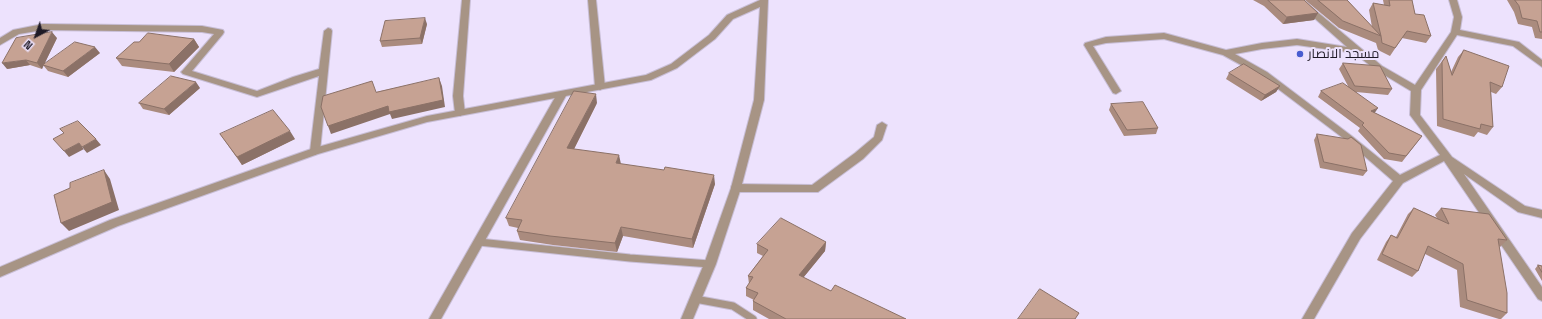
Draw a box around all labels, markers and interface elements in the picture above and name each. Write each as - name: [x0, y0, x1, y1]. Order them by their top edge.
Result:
- north arrow: [16, 16, 56, 56]
- text: N: [21, 37, 36, 53]
- place label: مسجد الانصار: [1308, 46, 1379, 62]
- marker: مسجد الانصار: [1295, 49, 1305, 59]

